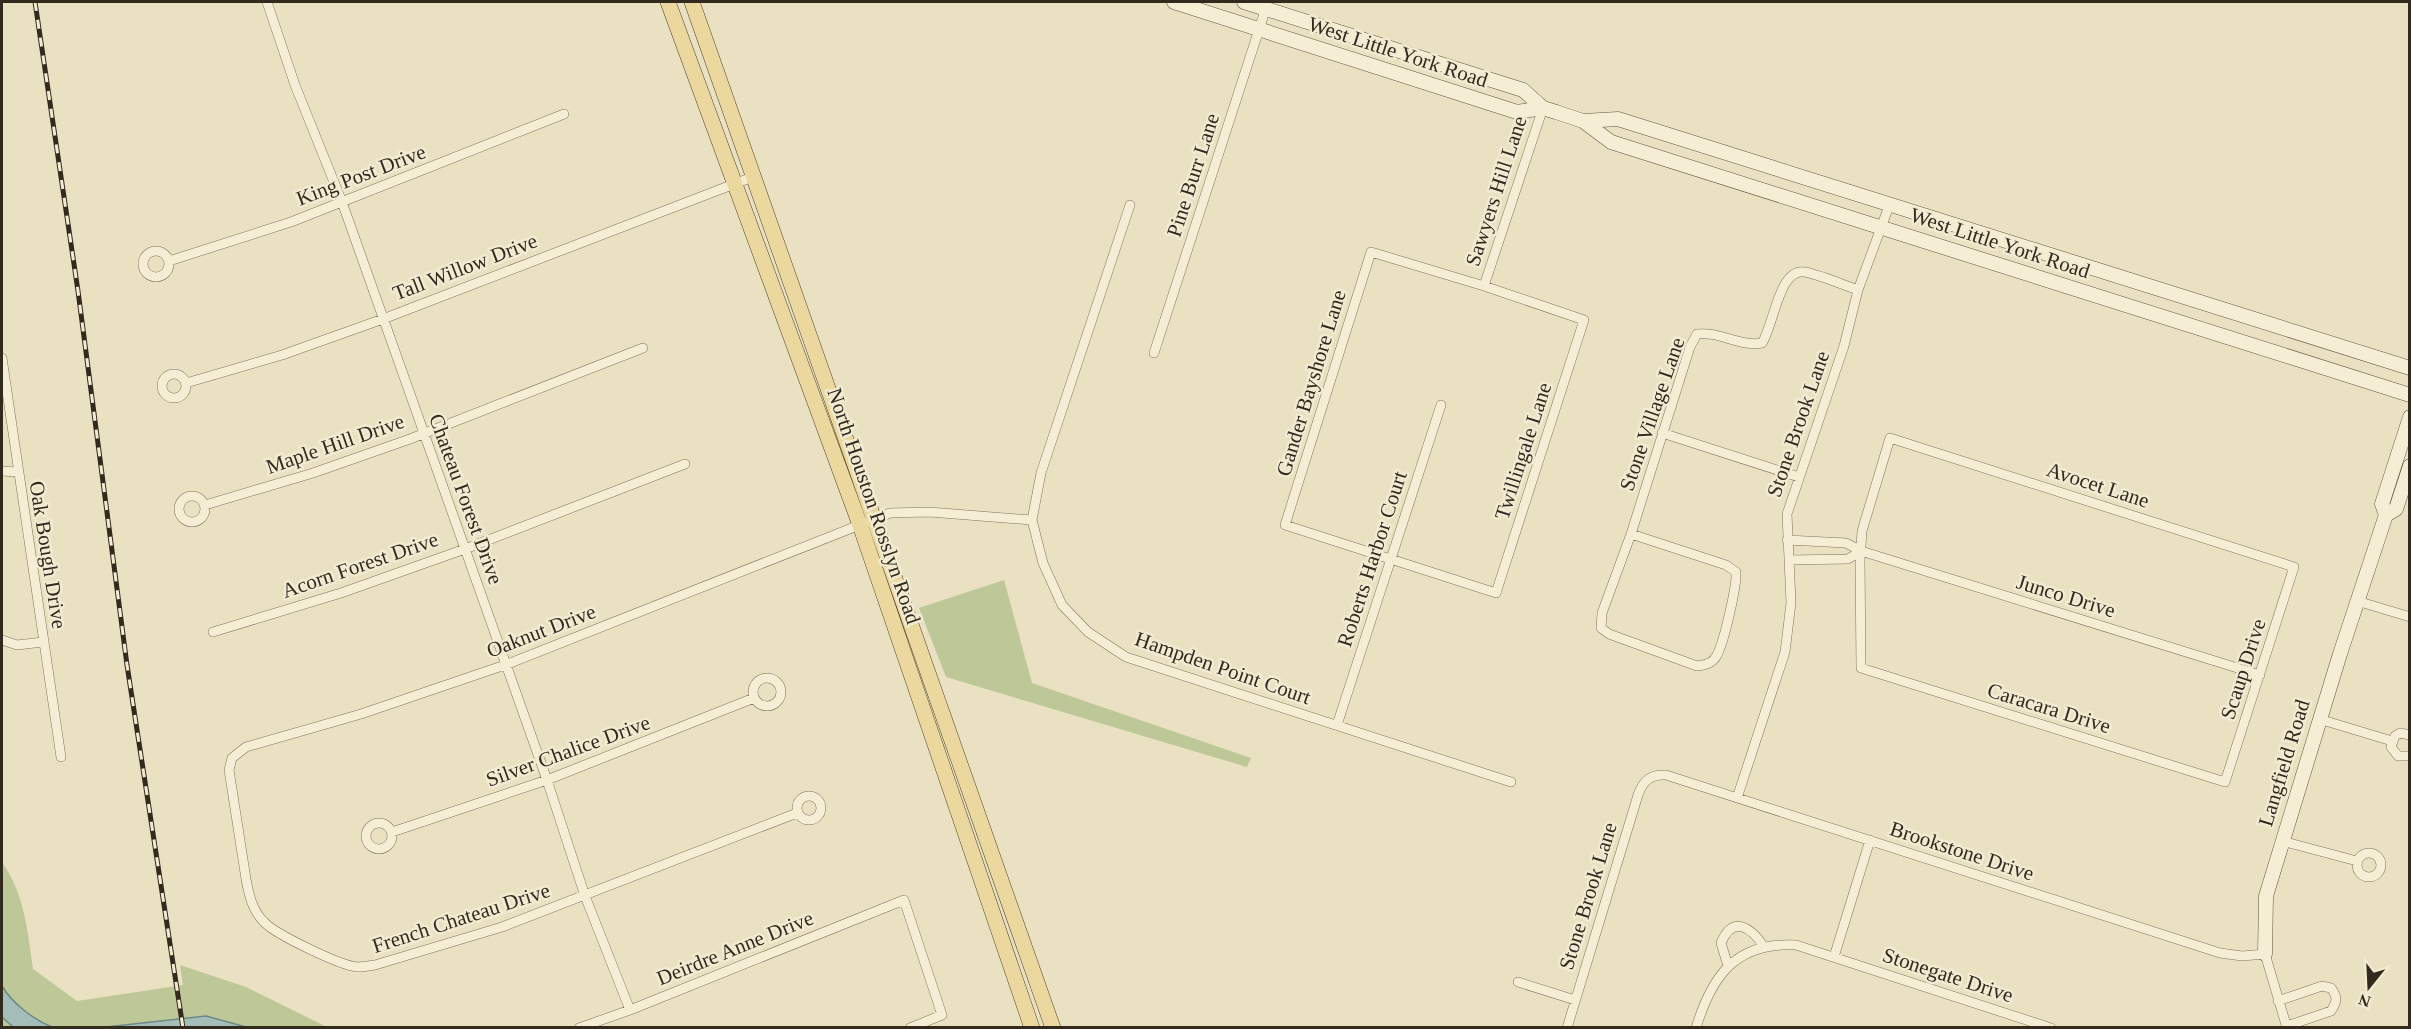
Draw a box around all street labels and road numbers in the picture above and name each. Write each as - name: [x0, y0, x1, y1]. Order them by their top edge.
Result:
- street label: West Little York Road: [1305, 12, 1491, 93]
- street label: Pine Burr Lane: [1162, 110, 1224, 240]
- street label: Sawyers Hill Lane: [1460, 113, 1532, 269]
- street label: King Post Drive: [293, 139, 429, 211]
- street label: West Little York Road: [1907, 203, 2093, 284]
- street label: Tall Willow Drive: [390, 228, 540, 306]
- street label: Gander Bayshore Lane: [1271, 287, 1351, 479]
- street label: Stone Village Lane: [1615, 334, 1689, 494]
- street label: Stone Brook Lane: [1762, 348, 1834, 500]
- street label: Twillingale Lane: [1490, 379, 1556, 523]
- street label: North Houston Rosslyn Road: [822, 385, 926, 628]
- street label: Maple Hill Drive: [263, 409, 407, 479]
- street label: Chateau Forest Drive: [424, 410, 508, 588]
- street label: Avocet Lane: [2044, 457, 2152, 513]
- street label: Roberts Harbor Court: [1332, 468, 1412, 650]
- street label: Oak Bough Drive: [24, 479, 72, 631]
- street label: Acorn Forest Drive: [279, 527, 441, 603]
- street label: Junco Drive: [2014, 570, 2118, 622]
- street label: Oaknut Drive: [483, 599, 599, 663]
- street label: Scaup Drive: [2215, 616, 2271, 722]
- street label: Hampden Point Court: [1132, 627, 1314, 709]
- street label: Caracara Drive: [1984, 678, 2114, 738]
- street label: Langfield Road: [2253, 696, 2315, 829]
- street label: Silver Chalice Drive: [483, 710, 653, 792]
- street label: Brookstone Drive: [1887, 816, 2037, 886]
- street label: Stone Brook Lane: [1554, 819, 1622, 973]
- street label: French Chateau Drive: [369, 878, 553, 958]
- street label: Deirdre Anne Drive: [653, 906, 817, 990]
- street label: Stonegate Drive: [1880, 943, 2016, 1007]

